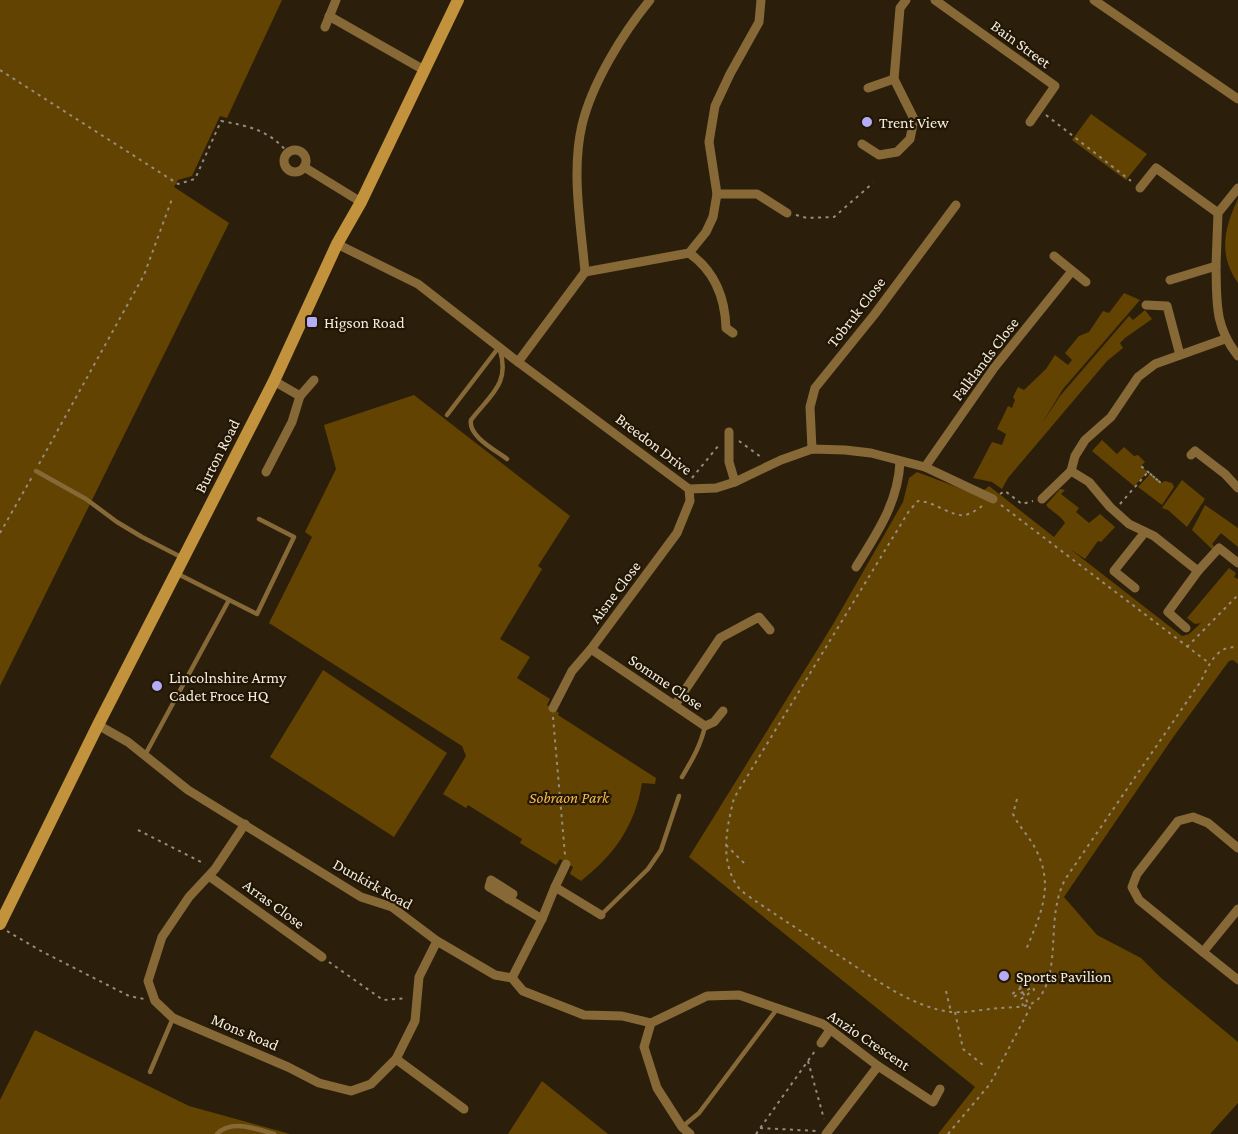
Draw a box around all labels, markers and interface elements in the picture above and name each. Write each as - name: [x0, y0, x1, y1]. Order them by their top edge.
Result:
- street label: Bain Street: [988, 17, 1055, 72]
- place label: Trent View: [879, 114, 949, 131]
- marker: Trent View: [860, 115, 874, 129]
- street label: Tobruk Close: [823, 274, 889, 350]
- place label: Higson Road: [324, 314, 405, 332]
- street label: Falklands Close: [948, 314, 1022, 404]
- marker: Higson Road: [305, 315, 319, 329]
- street label: Breedon Drive: [613, 410, 695, 478]
- street label: Burton Road: [191, 416, 243, 496]
- street label: Aisne Close: [586, 558, 644, 626]
- street label: Somme Close: [626, 651, 706, 713]
- place label: Lincolnshire Army Cadet Froce HQ: [169, 669, 287, 704]
- marker: Lincolnshire Army Cadet Froce HQ: [150, 679, 164, 693]
- park label: Sobraon Park: [529, 789, 610, 806]
- street label: Dunkirk Road: [330, 855, 416, 913]
- street label: Arras Close: [240, 876, 308, 932]
- place label: Sports Pavilion: [1016, 968, 1112, 986]
- marker: Sports Pavilion: [997, 969, 1011, 983]
- street label: Anzio Crescent: [825, 1006, 914, 1074]
- street label: Mons Road: [209, 1010, 282, 1054]

